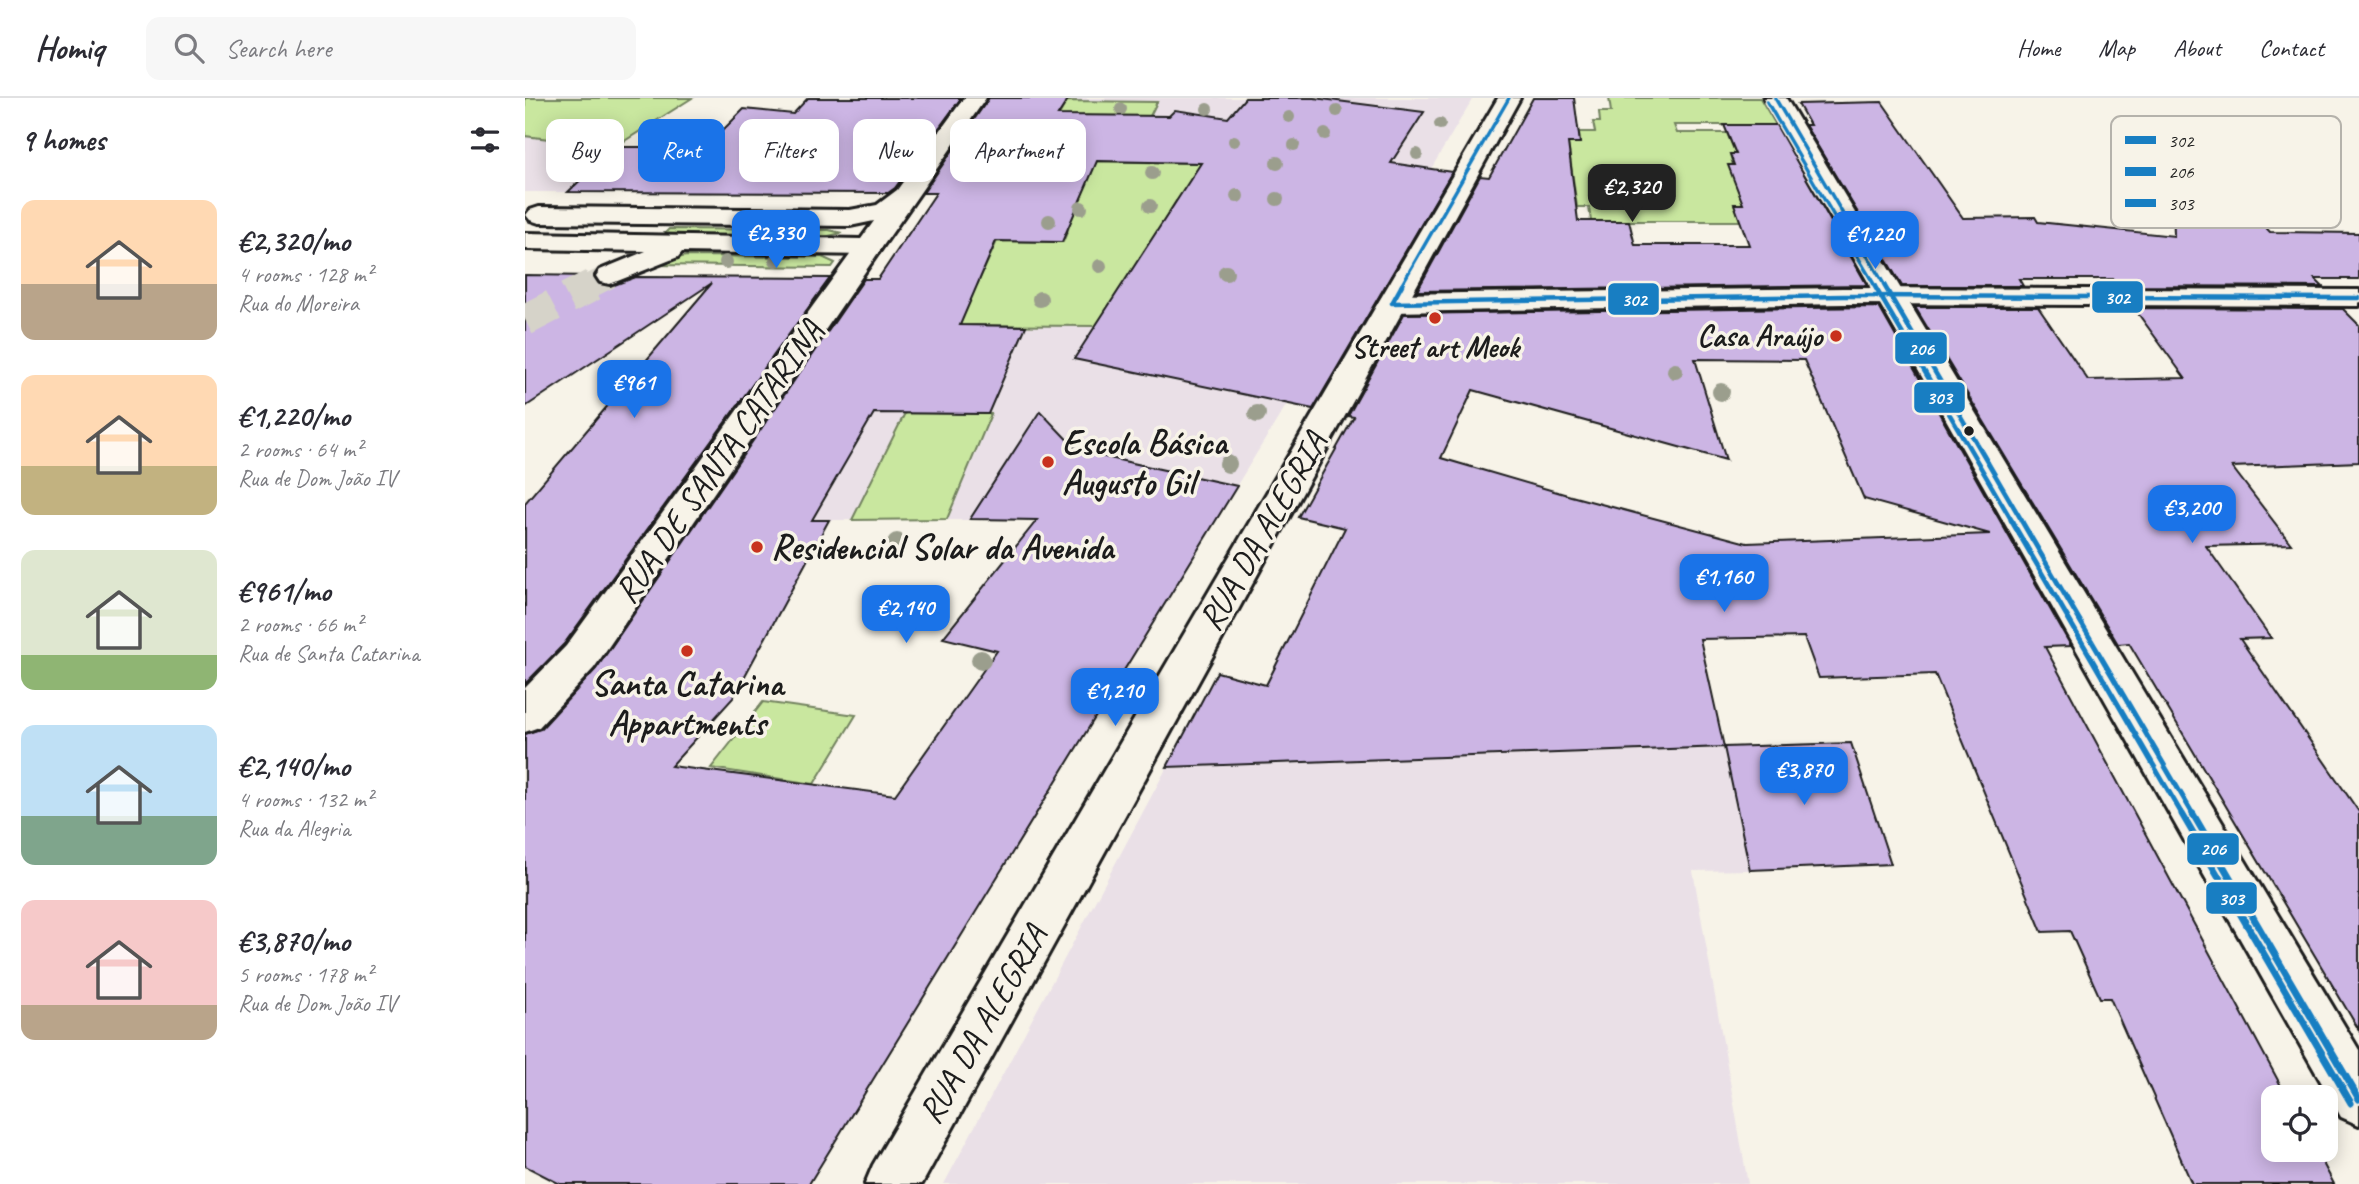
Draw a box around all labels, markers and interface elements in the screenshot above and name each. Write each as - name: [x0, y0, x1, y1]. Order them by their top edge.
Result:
- search box: [146, 17, 636, 80]
- text: Homiq: [35, 27, 104, 69]
- icon: search: [170, 29, 208, 67]
- text: Search here: [226, 32, 331, 65]
- text: Home: [2017, 33, 2060, 63]
- text: Map: [2098, 33, 2135, 63]
- text: About: [2173, 33, 2221, 63]
- text: Contact: [2259, 33, 2324, 63]
- legend: [2111, 116, 2341, 228]
- chip: Buy: [546, 119, 624, 182]
- chip: Rent: [638, 119, 725, 182]
- chip: Filters: [739, 119, 839, 182]
- chip: New: [853, 119, 936, 182]
- chip: Apartment: [950, 119, 1086, 182]
- text: 9 homes: [21, 121, 105, 159]
- icon: filters: [466, 121, 504, 159]
- text: 302: [2168, 129, 2195, 153]
- text: 206: [2168, 160, 2195, 184]
- pin: €2,320: [1575, 164, 1689, 224]
- text: €2,320: [1604, 172, 1660, 201]
- text: 303: [2168, 192, 2195, 216]
- pin: €2,330: [719, 211, 833, 270]
- pin: €1,220: [1818, 212, 1932, 271]
- text: €2,330: [748, 218, 804, 247]
- text: €1,220: [1847, 219, 1903, 248]
- text: €2,320/mo: [238, 222, 350, 260]
- icon: home: [77, 228, 161, 312]
- text: 4 rooms · 128 m²: [238, 260, 373, 289]
- line badge: 302: [2091, 280, 2144, 314]
- line badge: 302: [1607, 282, 1660, 316]
- text: 302: [2104, 286, 2132, 310]
- text: 302: [1621, 288, 1649, 312]
- text: Rua do Moreira: [238, 289, 359, 318]
- street label: RUA DE SANTA CATARINA: [604, 310, 834, 612]
- marker: Street art Meok: [1427, 310, 1443, 326]
- place label: Casa Araújo: [1697, 317, 1824, 355]
- place label: Street art Meok: [1351, 328, 1522, 366]
- marker: Casa Araújo: [1828, 328, 1844, 344]
- line badge: 206: [1894, 331, 1948, 365]
- text: 206: [1908, 337, 1936, 361]
- pin: €961: [593, 360, 675, 420]
- text: €961: [613, 368, 655, 397]
- line badge: 303: [1913, 381, 1966, 414]
- text: 303: [1926, 386, 1954, 410]
- text: €1,220/mo: [238, 397, 350, 435]
- icon: home: [77, 403, 161, 487]
- place label: Escola Básica Augusto Gil: [1062, 420, 1230, 505]
- street label: RUA DA ALEGRIA: [1187, 423, 1338, 639]
- unlabelled marker: [1962, 424, 1976, 438]
- text: 2 rooms · 64 m²: [238, 435, 362, 464]
- marker: Escola Básica Augusto Gil: [1040, 454, 1056, 470]
- text: Rua de Dom João IV: [238, 464, 396, 493]
- pin: €3,200: [2135, 486, 2249, 545]
- text: €3,200: [2164, 493, 2220, 522]
- place label: Residencial Solar da Avenida: [771, 525, 1116, 570]
- marker: Residencial Solar da Avenida: [749, 539, 765, 555]
- pin: €1,160: [1667, 554, 1781, 614]
- text: €1,160: [1696, 562, 1752, 591]
- text: €961/mo: [238, 572, 331, 610]
- icon: home: [77, 578, 161, 662]
- pin: €2,140: [849, 586, 963, 645]
- text: €2,140: [878, 593, 934, 622]
- text: 2 rooms · 66 m²: [238, 610, 362, 639]
- text: Rua de Santa Catarina: [238, 639, 419, 668]
- marker: Santa Catarina Appartments: [679, 643, 695, 659]
- place label: Santa Catarina Appartments: [591, 661, 786, 746]
- pin: €1,210: [1058, 668, 1172, 728]
- text: €1,210: [1087, 676, 1143, 705]
- text: €2,140/mo: [238, 747, 350, 785]
- pin: €3,870: [1747, 748, 1861, 807]
- icon: home: [77, 753, 161, 837]
- text: €3,870: [1776, 755, 1832, 784]
- text: 4 rooms · 132 m²: [238, 785, 373, 814]
- text: Rua da Alegria: [238, 814, 350, 843]
- line badge: 206: [2186, 832, 2240, 866]
- text: 206: [2200, 837, 2228, 861]
- line badge: 303: [2205, 881, 2258, 915]
- text: 303: [2218, 887, 2246, 911]
- street label: RUA DA ALEGRIA: [907, 916, 1058, 1132]
- text: €3,870/mo: [238, 922, 350, 960]
- icon: home: [77, 928, 161, 1012]
- text: 5 rooms · 178 m²: [238, 960, 373, 989]
- text: Rua de Dom João IV: [238, 989, 396, 1018]
- map controls: [2261, 1085, 2338, 1162]
- button: locate: [2261, 1085, 2338, 1162]

